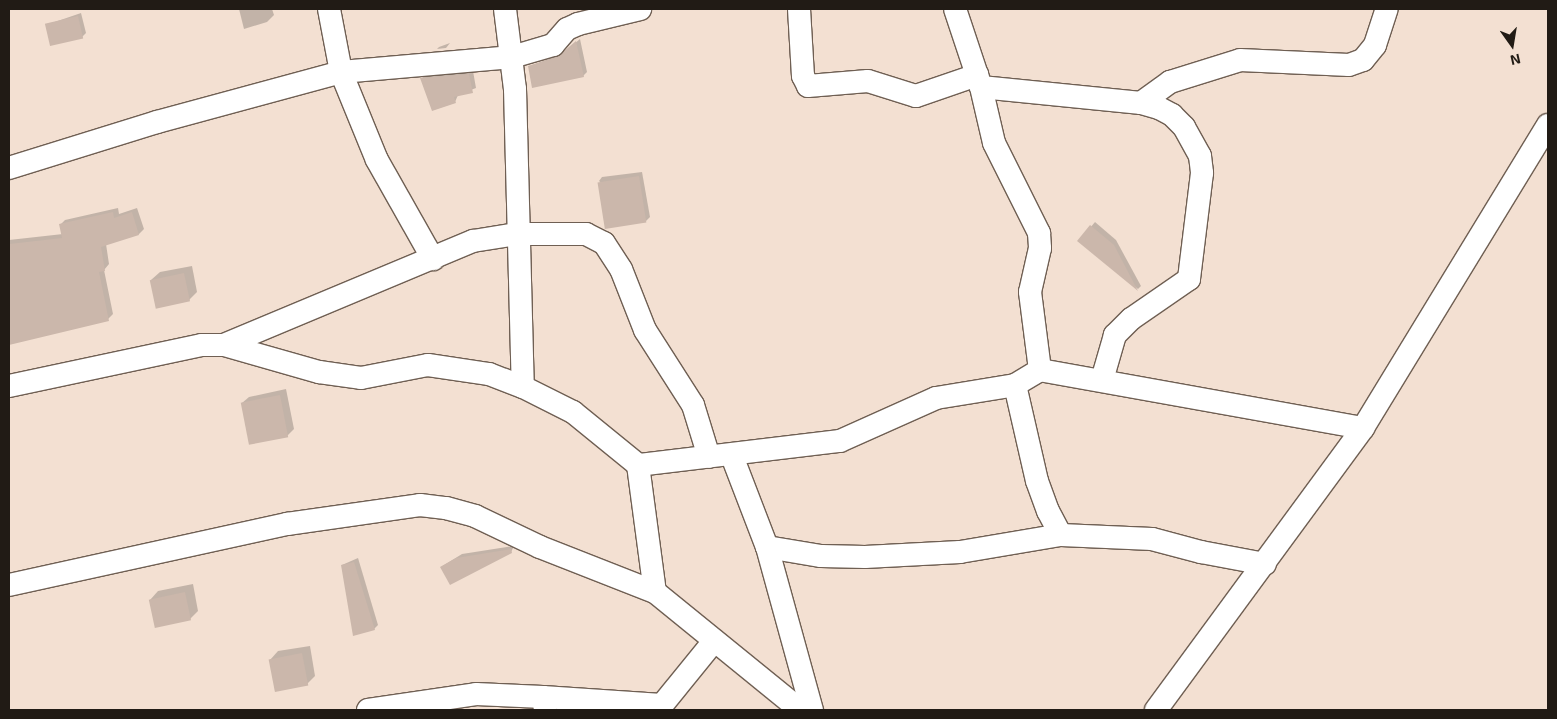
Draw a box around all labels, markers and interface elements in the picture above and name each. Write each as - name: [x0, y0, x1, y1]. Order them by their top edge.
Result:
- north arrow: [1487, 20, 1537, 70]
- text: N: [1509, 51, 1522, 70]

